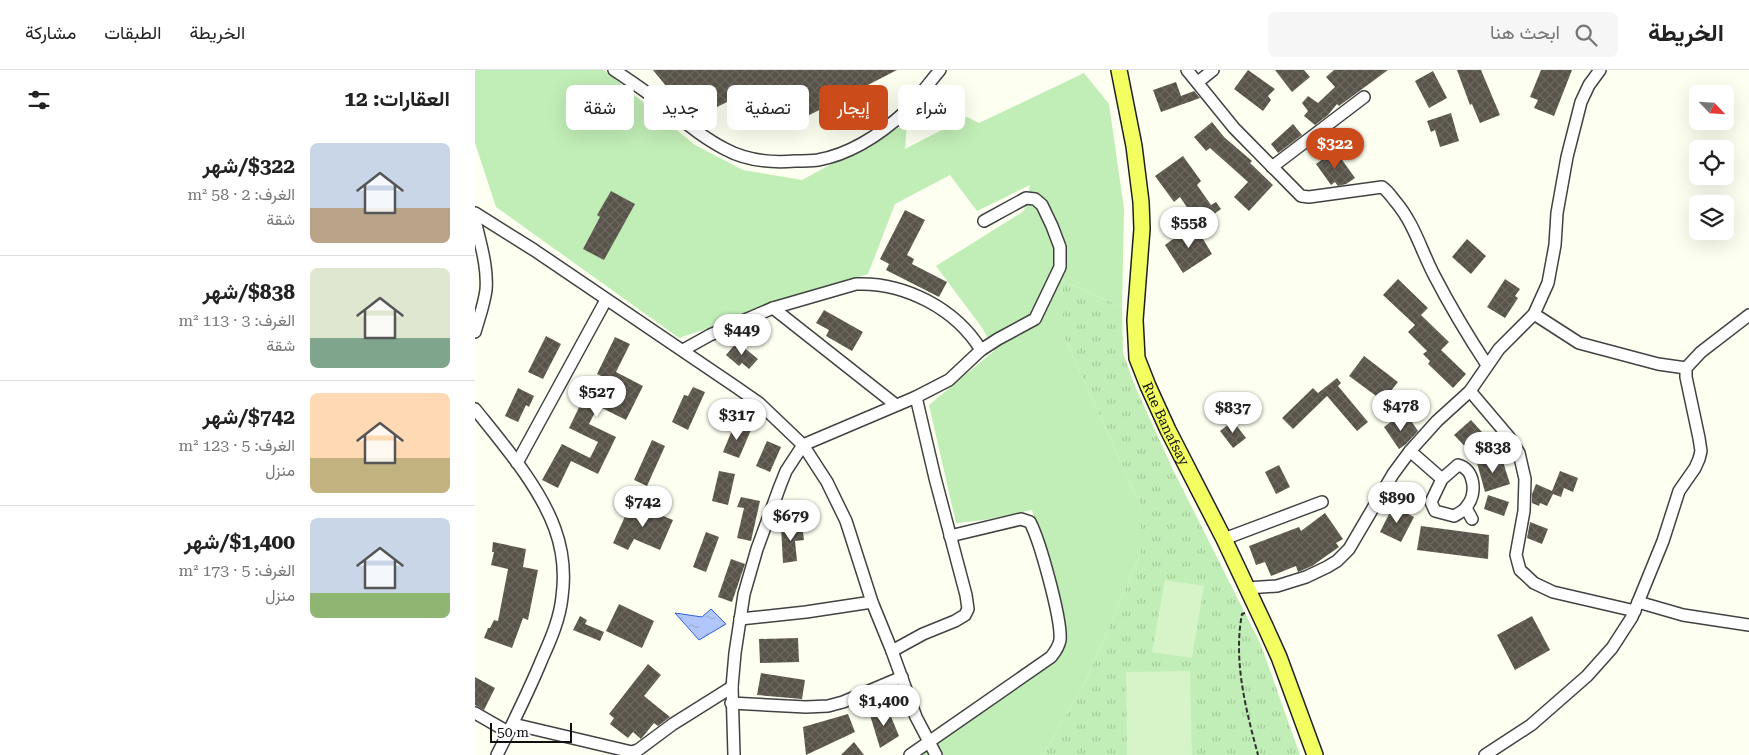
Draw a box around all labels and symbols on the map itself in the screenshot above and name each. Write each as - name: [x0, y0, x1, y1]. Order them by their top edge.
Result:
- north arrow: [1689, 85, 1734, 130]
- pin: $322: [1305, 128, 1365, 170]
- pin: $558: [1159, 206, 1219, 249]
- pin: $449: [712, 314, 772, 356]
- pin: $527: [567, 376, 627, 418]
- street label: Rue Banafsay: [1139, 379, 1193, 469]
- pin: $478: [1371, 390, 1431, 432]
- pin: $837: [1203, 392, 1263, 434]
- pin: $317: [707, 398, 767, 441]
- pin: $838: [1463, 432, 1523, 474]
- pin: $890: [1367, 482, 1427, 524]
- pin: $742: [613, 486, 673, 528]
- pin: $679: [761, 500, 821, 542]
- pin: $1,400: [843, 684, 925, 727]
- scale bar: [490, 720, 573, 743]

